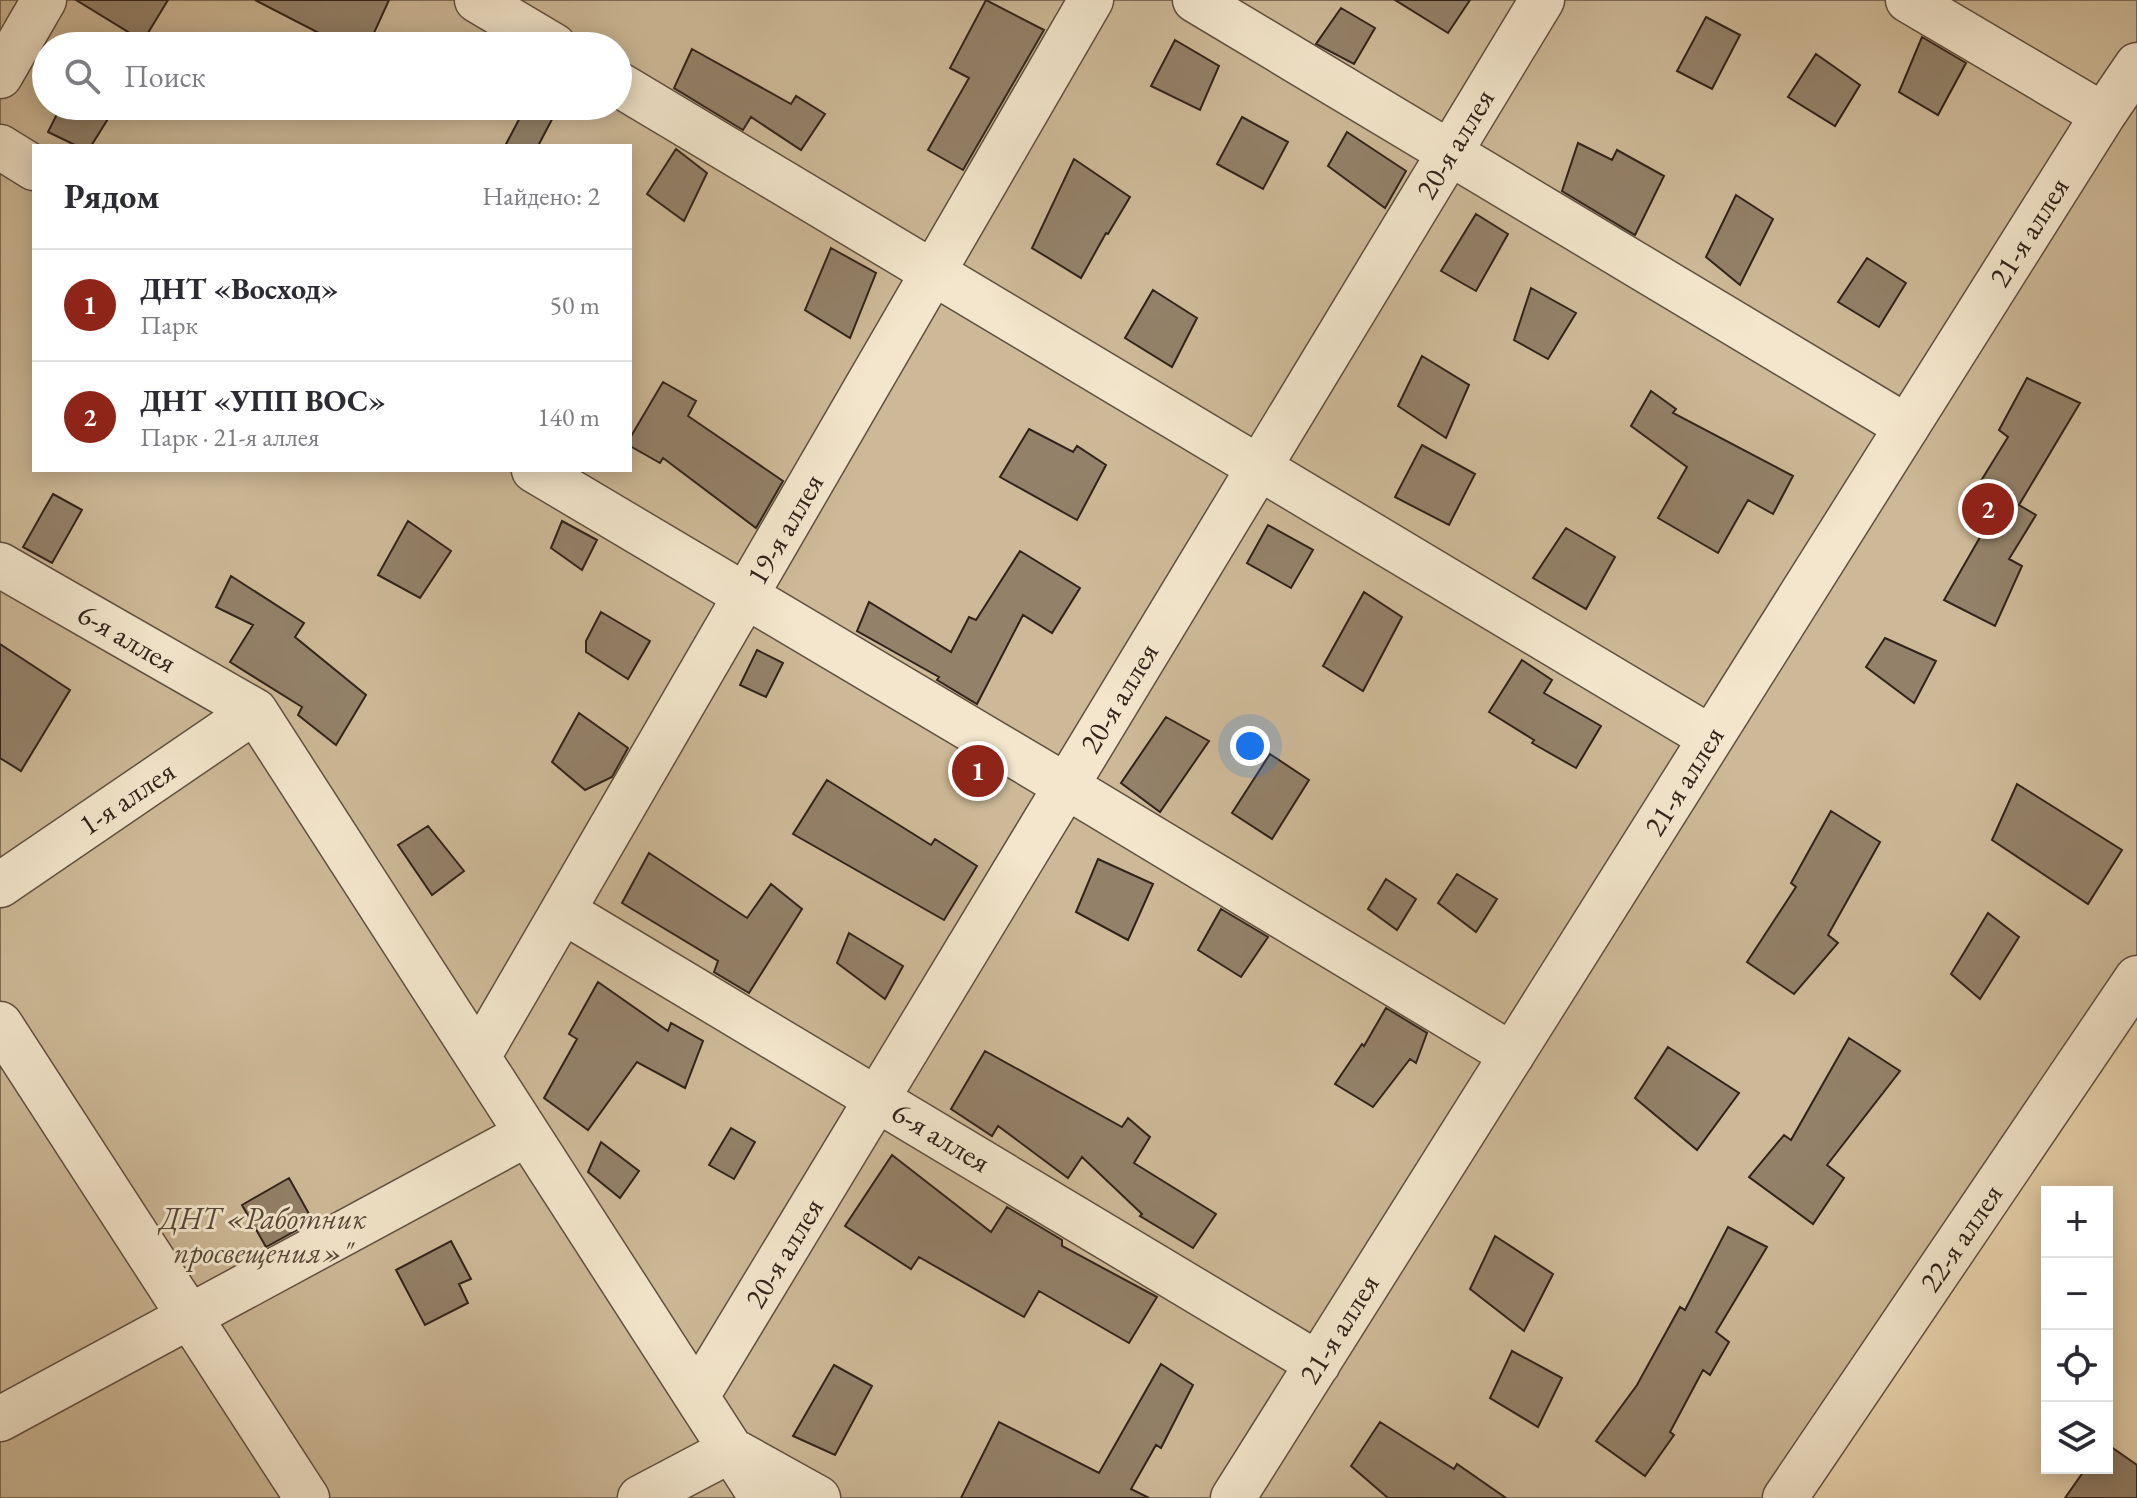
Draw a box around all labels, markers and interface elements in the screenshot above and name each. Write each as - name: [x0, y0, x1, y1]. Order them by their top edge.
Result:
- search box: [32, 32, 632, 120]
- icon: search: [60, 54, 104, 98]
- text: Поиск: [124, 57, 206, 96]
- street label: 20-я аллея: [1406, 81, 1503, 206]
- street label: 21-я аллея: [1980, 170, 2078, 294]
- text: Рядом: [64, 174, 159, 218]
- text: Найдено: 2: [482, 179, 600, 213]
- text: ДНТ «Восход»: [140, 269, 339, 308]
- text: 1: [83, 288, 97, 322]
- text: 50 m: [550, 288, 600, 322]
- text: Парк: [140, 308, 198, 342]
- text: ДНТ «УПП ВОС»: [140, 381, 386, 420]
- text: 2: [83, 400, 97, 434]
- text: 140 m: [537, 400, 600, 434]
- text: Парк · 21-я аллея: [140, 420, 319, 454]
- street label: 19-я аллея: [737, 466, 832, 591]
- pin: 2: [1962, 479, 2014, 539]
- street label: 6-я аллея: [71, 594, 184, 681]
- street label: 20-я аллея: [1070, 635, 1167, 760]
- street label: 21-я аллея: [1635, 719, 1733, 843]
- your location: [1230, 726, 1270, 766]
- pin: 1: [952, 741, 1004, 801]
- street label: 1-я аллея: [71, 751, 182, 844]
- street label: 6-я аллея: [885, 1092, 998, 1181]
- street label: 22-я аллея: [1910, 1176, 2011, 1299]
- map controls: [2041, 1186, 2113, 1474]
- button: +: [2041, 1186, 2113, 1258]
- street label: 20-я аллея: [735, 1190, 832, 1315]
- park label: ДНТ «Работник просвещения»": [158, 1199, 367, 1272]
- button: −: [2041, 1258, 2113, 1330]
- street label: 21-я аллея: [1290, 1267, 1388, 1391]
- button: locate: [2041, 1330, 2113, 1402]
- button: layers: [2041, 1402, 2113, 1474]

